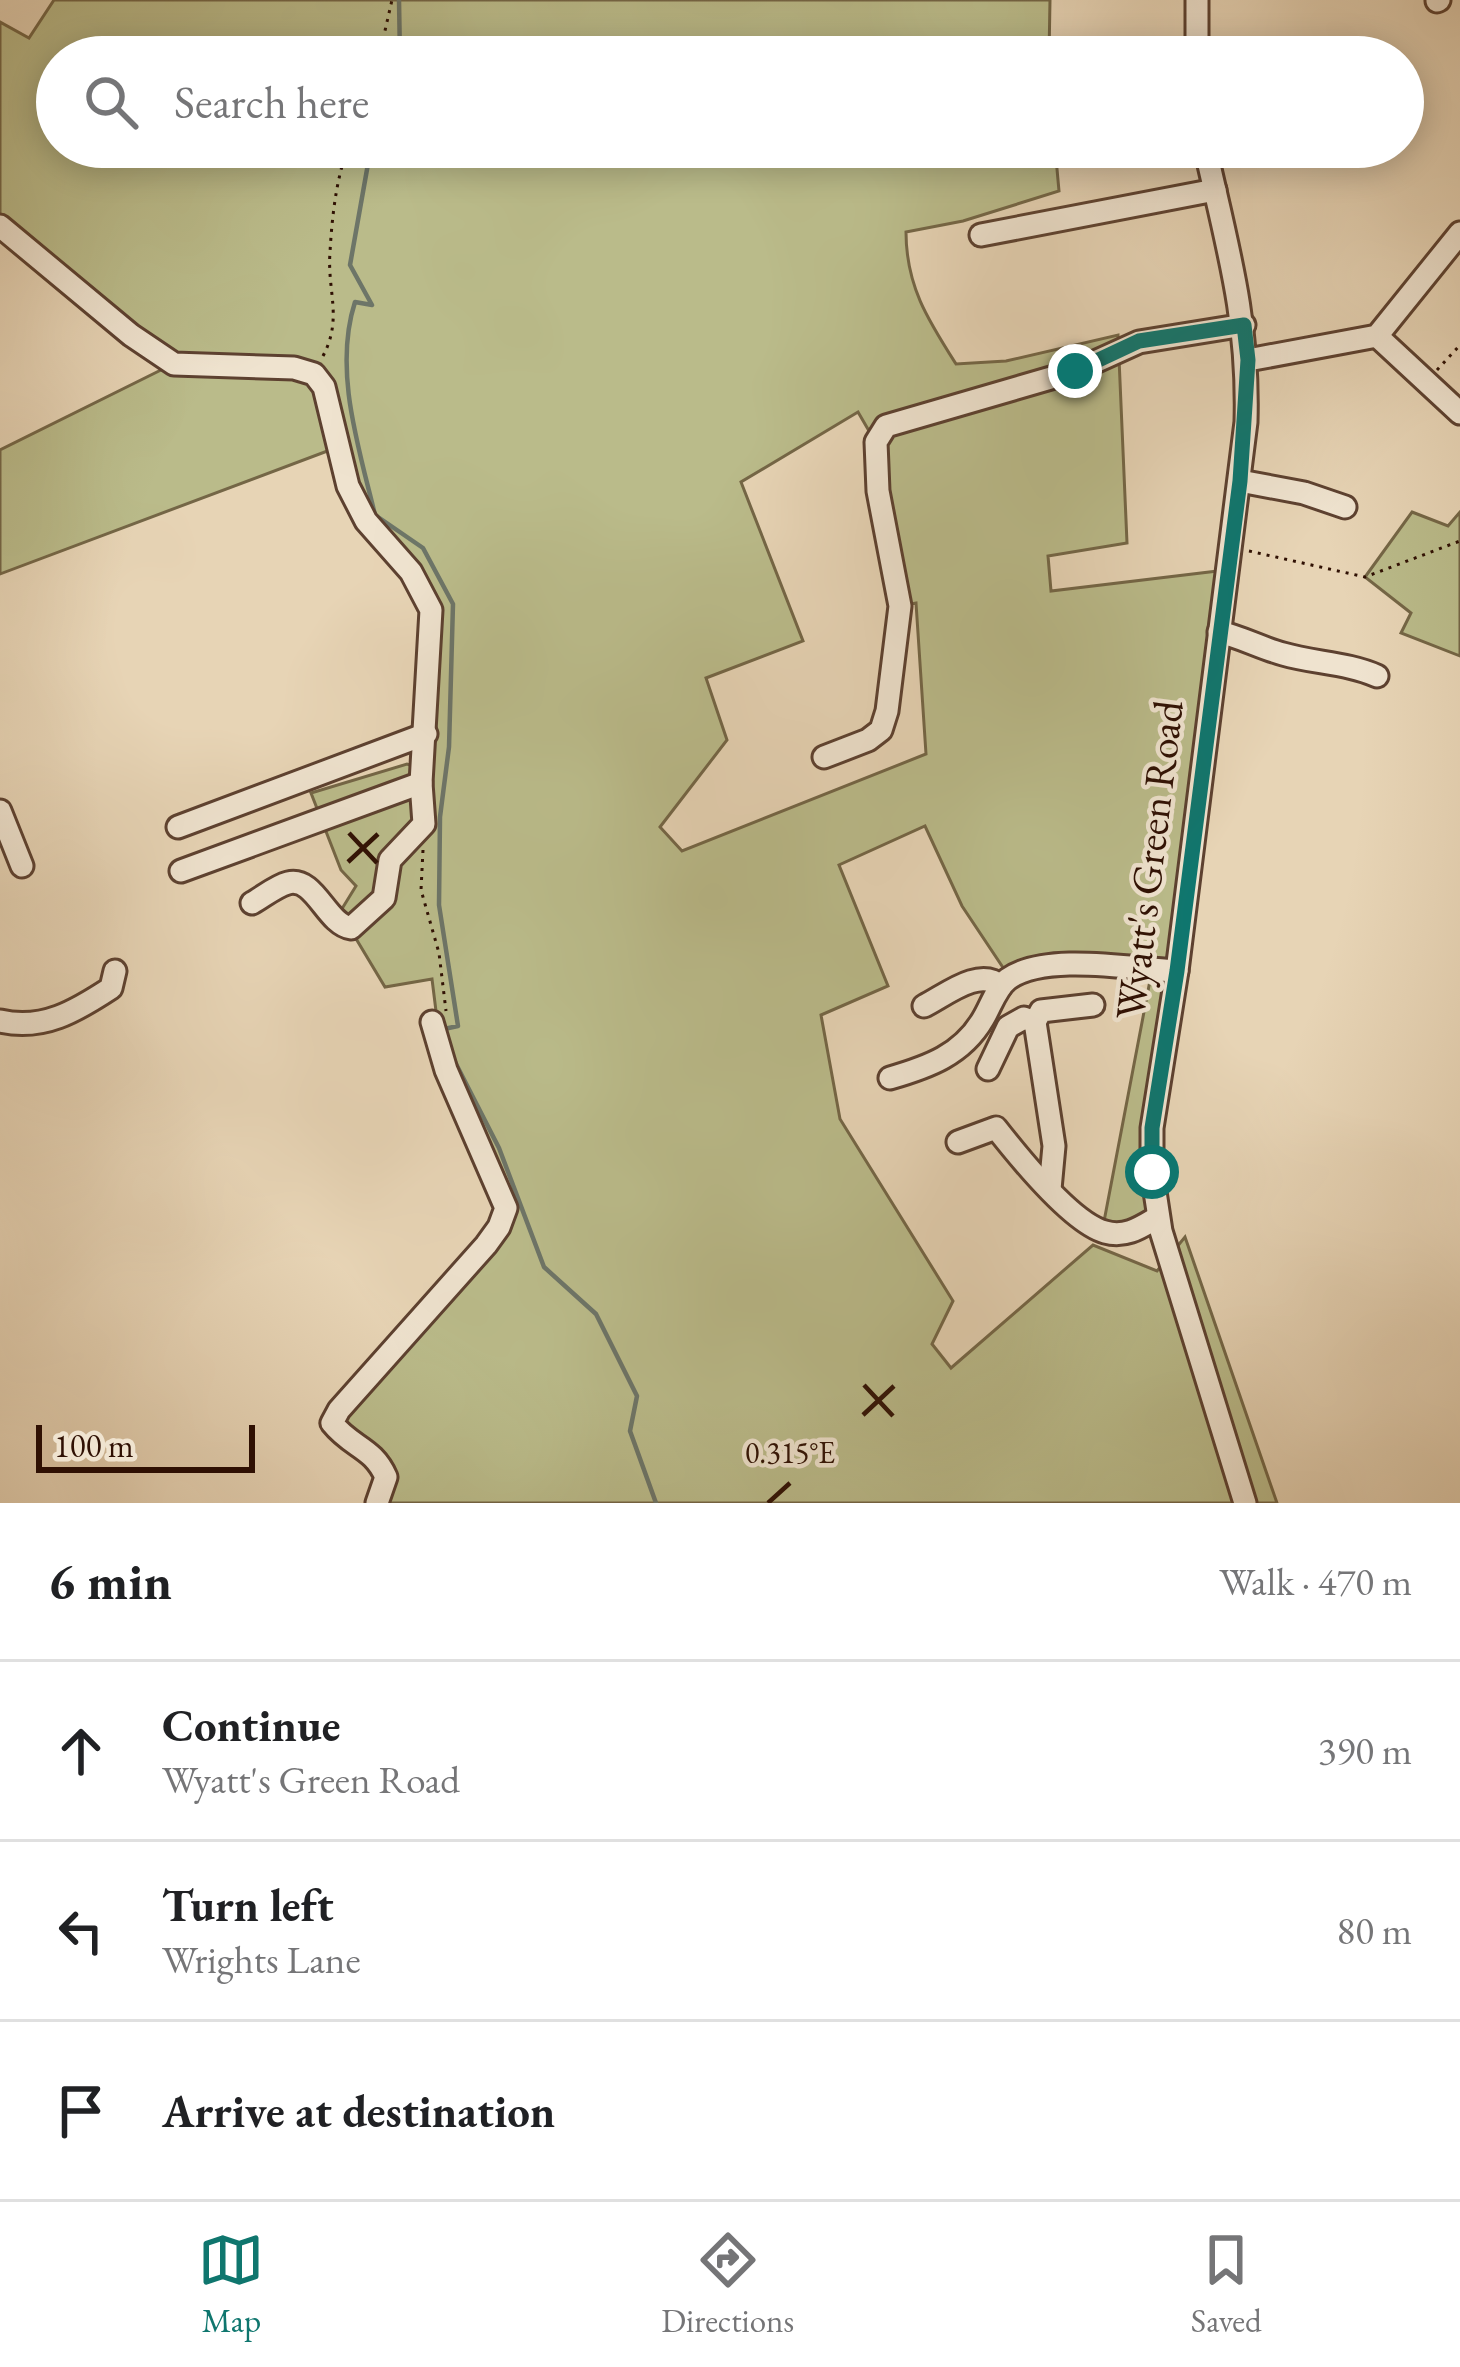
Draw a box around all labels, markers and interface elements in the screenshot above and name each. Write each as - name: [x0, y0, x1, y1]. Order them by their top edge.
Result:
- search box: [36, 36, 1424, 168]
- icon: search: [78, 69, 144, 135]
- text: Search here: [174, 73, 369, 131]
- route end: [1048, 344, 1102, 398]
- street label: Wyatt's Green Road: [1102, 697, 1196, 1023]
- route start: [1125, 1145, 1179, 1199]
- scale bar: [36, 1419, 255, 1472]
- text: 100 m: [54, 1424, 134, 1467]
- text: 0.315°E: [745, 1433, 835, 1472]
- text: 6 min: [48, 1548, 172, 1614]
- text: Walk · 470 m: [1219, 1556, 1412, 1607]
- text: Continue: [162, 1696, 340, 1754]
- icon: ahead: [48, 1718, 114, 1784]
- text: 390 m: [1318, 1725, 1412, 1776]
- text: Wyatt's Green Road: [162, 1754, 460, 1805]
- text: Turn left: [162, 1876, 334, 1934]
- icon: left: [48, 1898, 114, 1964]
- text: 80 m: [1336, 1905, 1412, 1956]
- text: Wrights Lane: [162, 1934, 361, 1985]
- icon: arrive: [48, 2078, 114, 2144]
- text: Arrive at destination: [162, 2082, 555, 2140]
- tab: Map: [198, 2227, 264, 2342]
- tab: Directions: [661, 2227, 794, 2342]
- tab: Saved: [1191, 2227, 1262, 2342]

